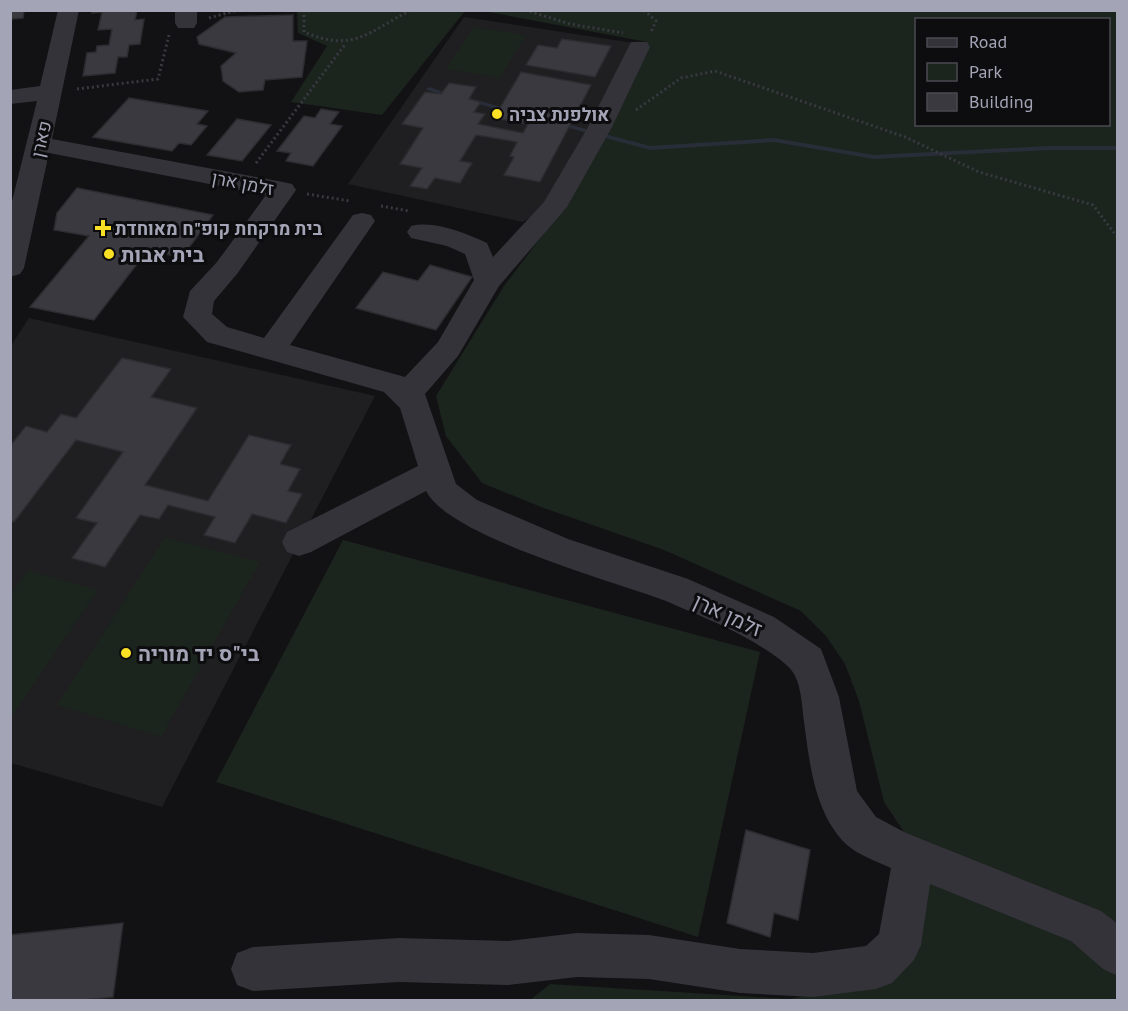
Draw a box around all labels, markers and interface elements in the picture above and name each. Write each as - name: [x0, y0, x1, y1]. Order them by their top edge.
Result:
- legend: [915, 18, 1110, 126]
- text: Road: [969, 30, 1007, 53]
- text: Park: [969, 60, 1002, 83]
- text: Building: [969, 90, 1033, 113]
- place label: אולפנת צביה: [509, 103, 609, 126]
- marker: אולפנת צביה: [490, 107, 504, 121]
- street label: פארן: [26, 118, 56, 160]
- street label: זלמן ארן: [210, 166, 276, 200]
- place label: בית מרקחת קופ"ח מאוחדת: [115, 217, 323, 240]
- marker: בית מרקחת קופ"ח מאוחדת: [96, 221, 110, 235]
- place label: בית אבות: [121, 241, 205, 268]
- marker: בית אבות: [102, 247, 116, 261]
- street label: זלמן ארן: [689, 587, 767, 643]
- place label: בי"ס יד מוריה: [138, 640, 260, 667]
- marker: בי"ס יד מוריה: [119, 646, 133, 660]

